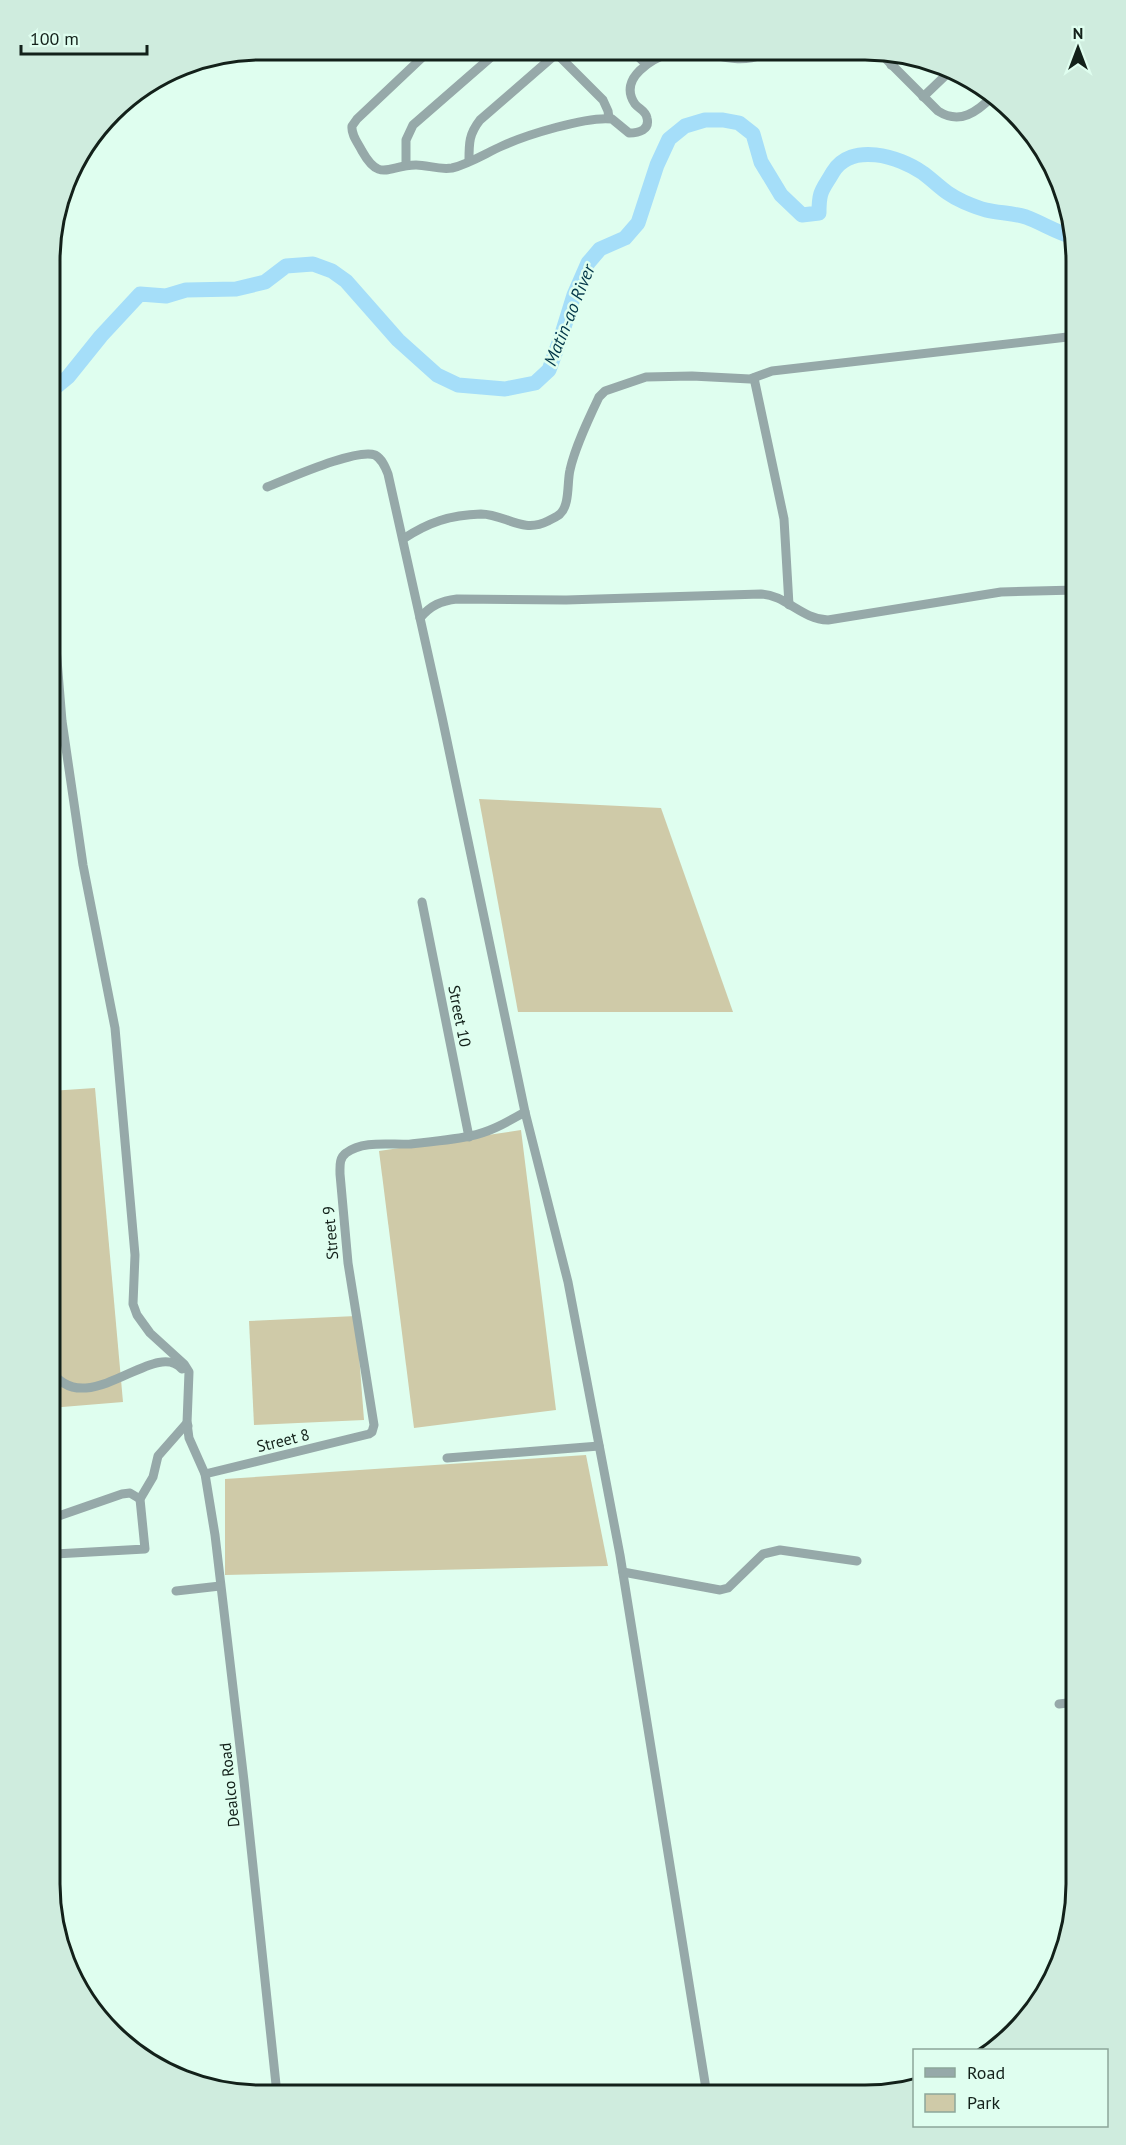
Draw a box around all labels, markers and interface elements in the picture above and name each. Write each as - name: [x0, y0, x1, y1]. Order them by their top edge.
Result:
- scale bar: [21, 18, 147, 56]
- north arrow: [1048, 18, 1108, 78]
- text: N: [1073, 23, 1083, 43]
- text: 100 m: [30, 27, 79, 50]
- water label: Matin-ao River: [538, 260, 600, 369]
- street label: Street 10: [444, 983, 476, 1049]
- street label: Street 9: [318, 1205, 342, 1261]
- street label: Street 8: [254, 1424, 312, 1456]
- street label: Dealco Road: [215, 1742, 243, 1828]
- legend: [913, 2049, 1108, 2127]
- text: Road: [967, 2061, 1005, 2084]
- text: Park: [967, 2091, 1000, 2114]

